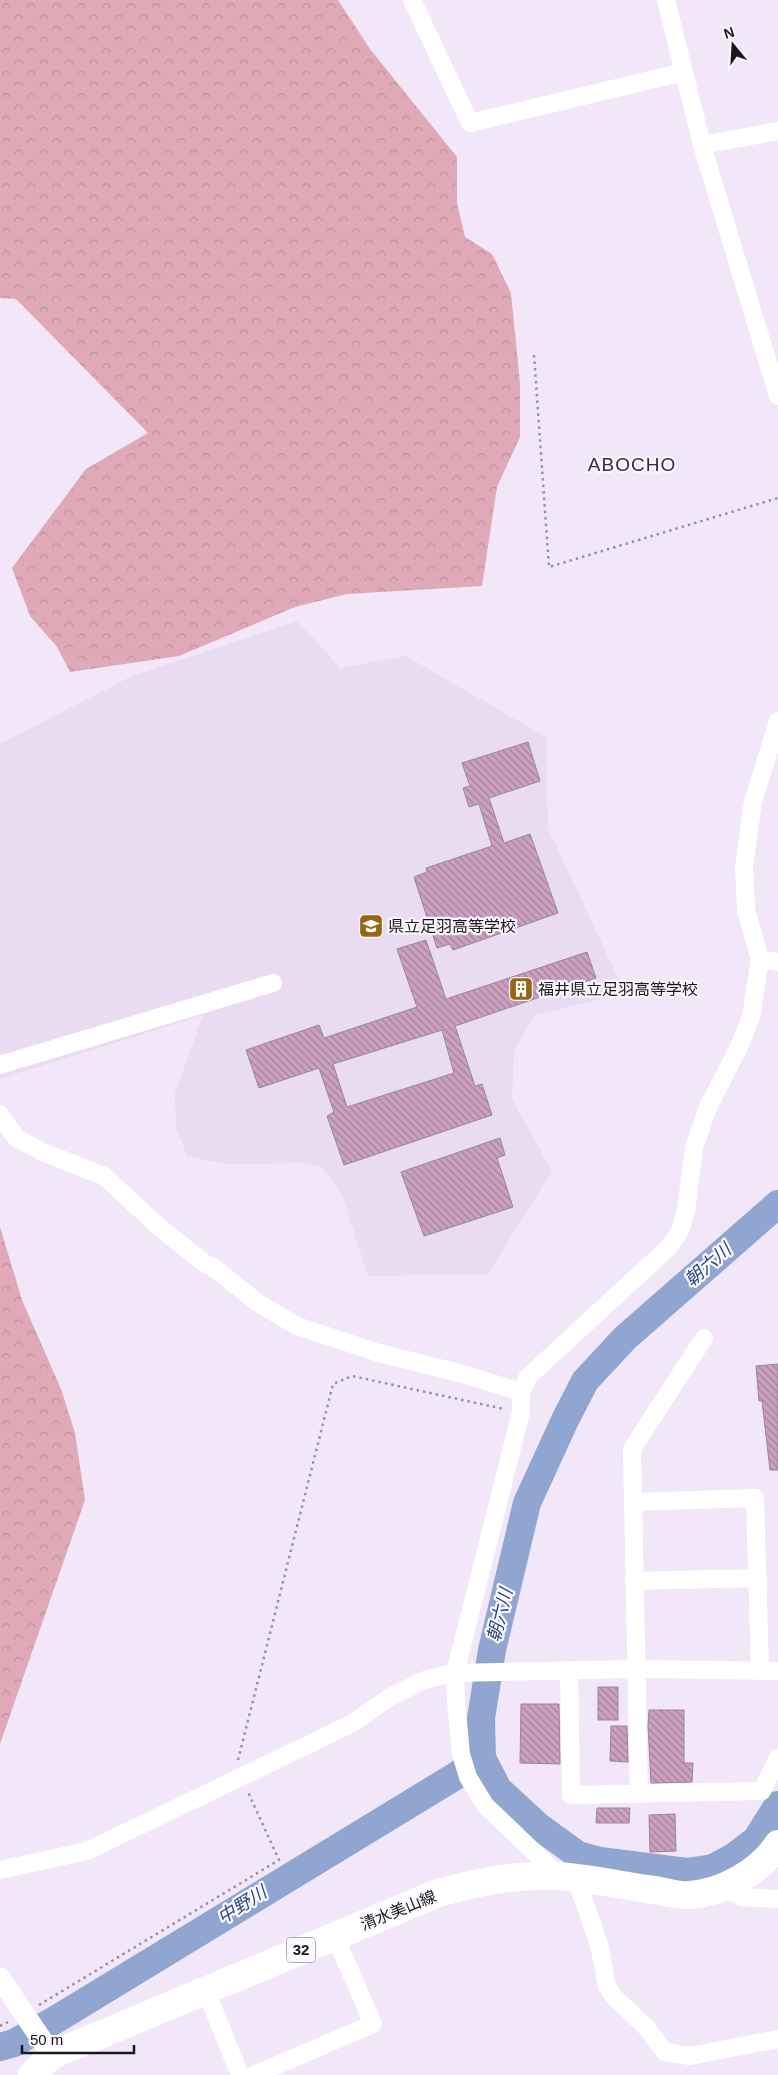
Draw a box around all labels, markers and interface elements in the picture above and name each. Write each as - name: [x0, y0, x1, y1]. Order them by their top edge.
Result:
- north arrow: [708, 20, 758, 70]
- text: N: [722, 23, 736, 42]
- district label: ABOCHO: [588, 454, 676, 475]
- school or university icon: 県立足羽高等学校: [358, 913, 384, 939]
- place label: 県立足羽高等学校: [388, 918, 516, 935]
- building icon: 福井県立足羽高等学校: [508, 976, 534, 1002]
- place label: 福井県立足羽高等学校: [538, 981, 698, 998]
- water label: 朝六川: [681, 1238, 736, 1290]
- water label: 朝六川: [484, 1584, 517, 1644]
- water label: 中野川: [214, 1881, 272, 1928]
- street label: 清水美山線: [358, 1888, 438, 1933]
- road number: 32: [287, 1938, 315, 1962]
- scale bar: [22, 2022, 135, 2054]
- text: 50 m: [30, 2031, 63, 2048]

